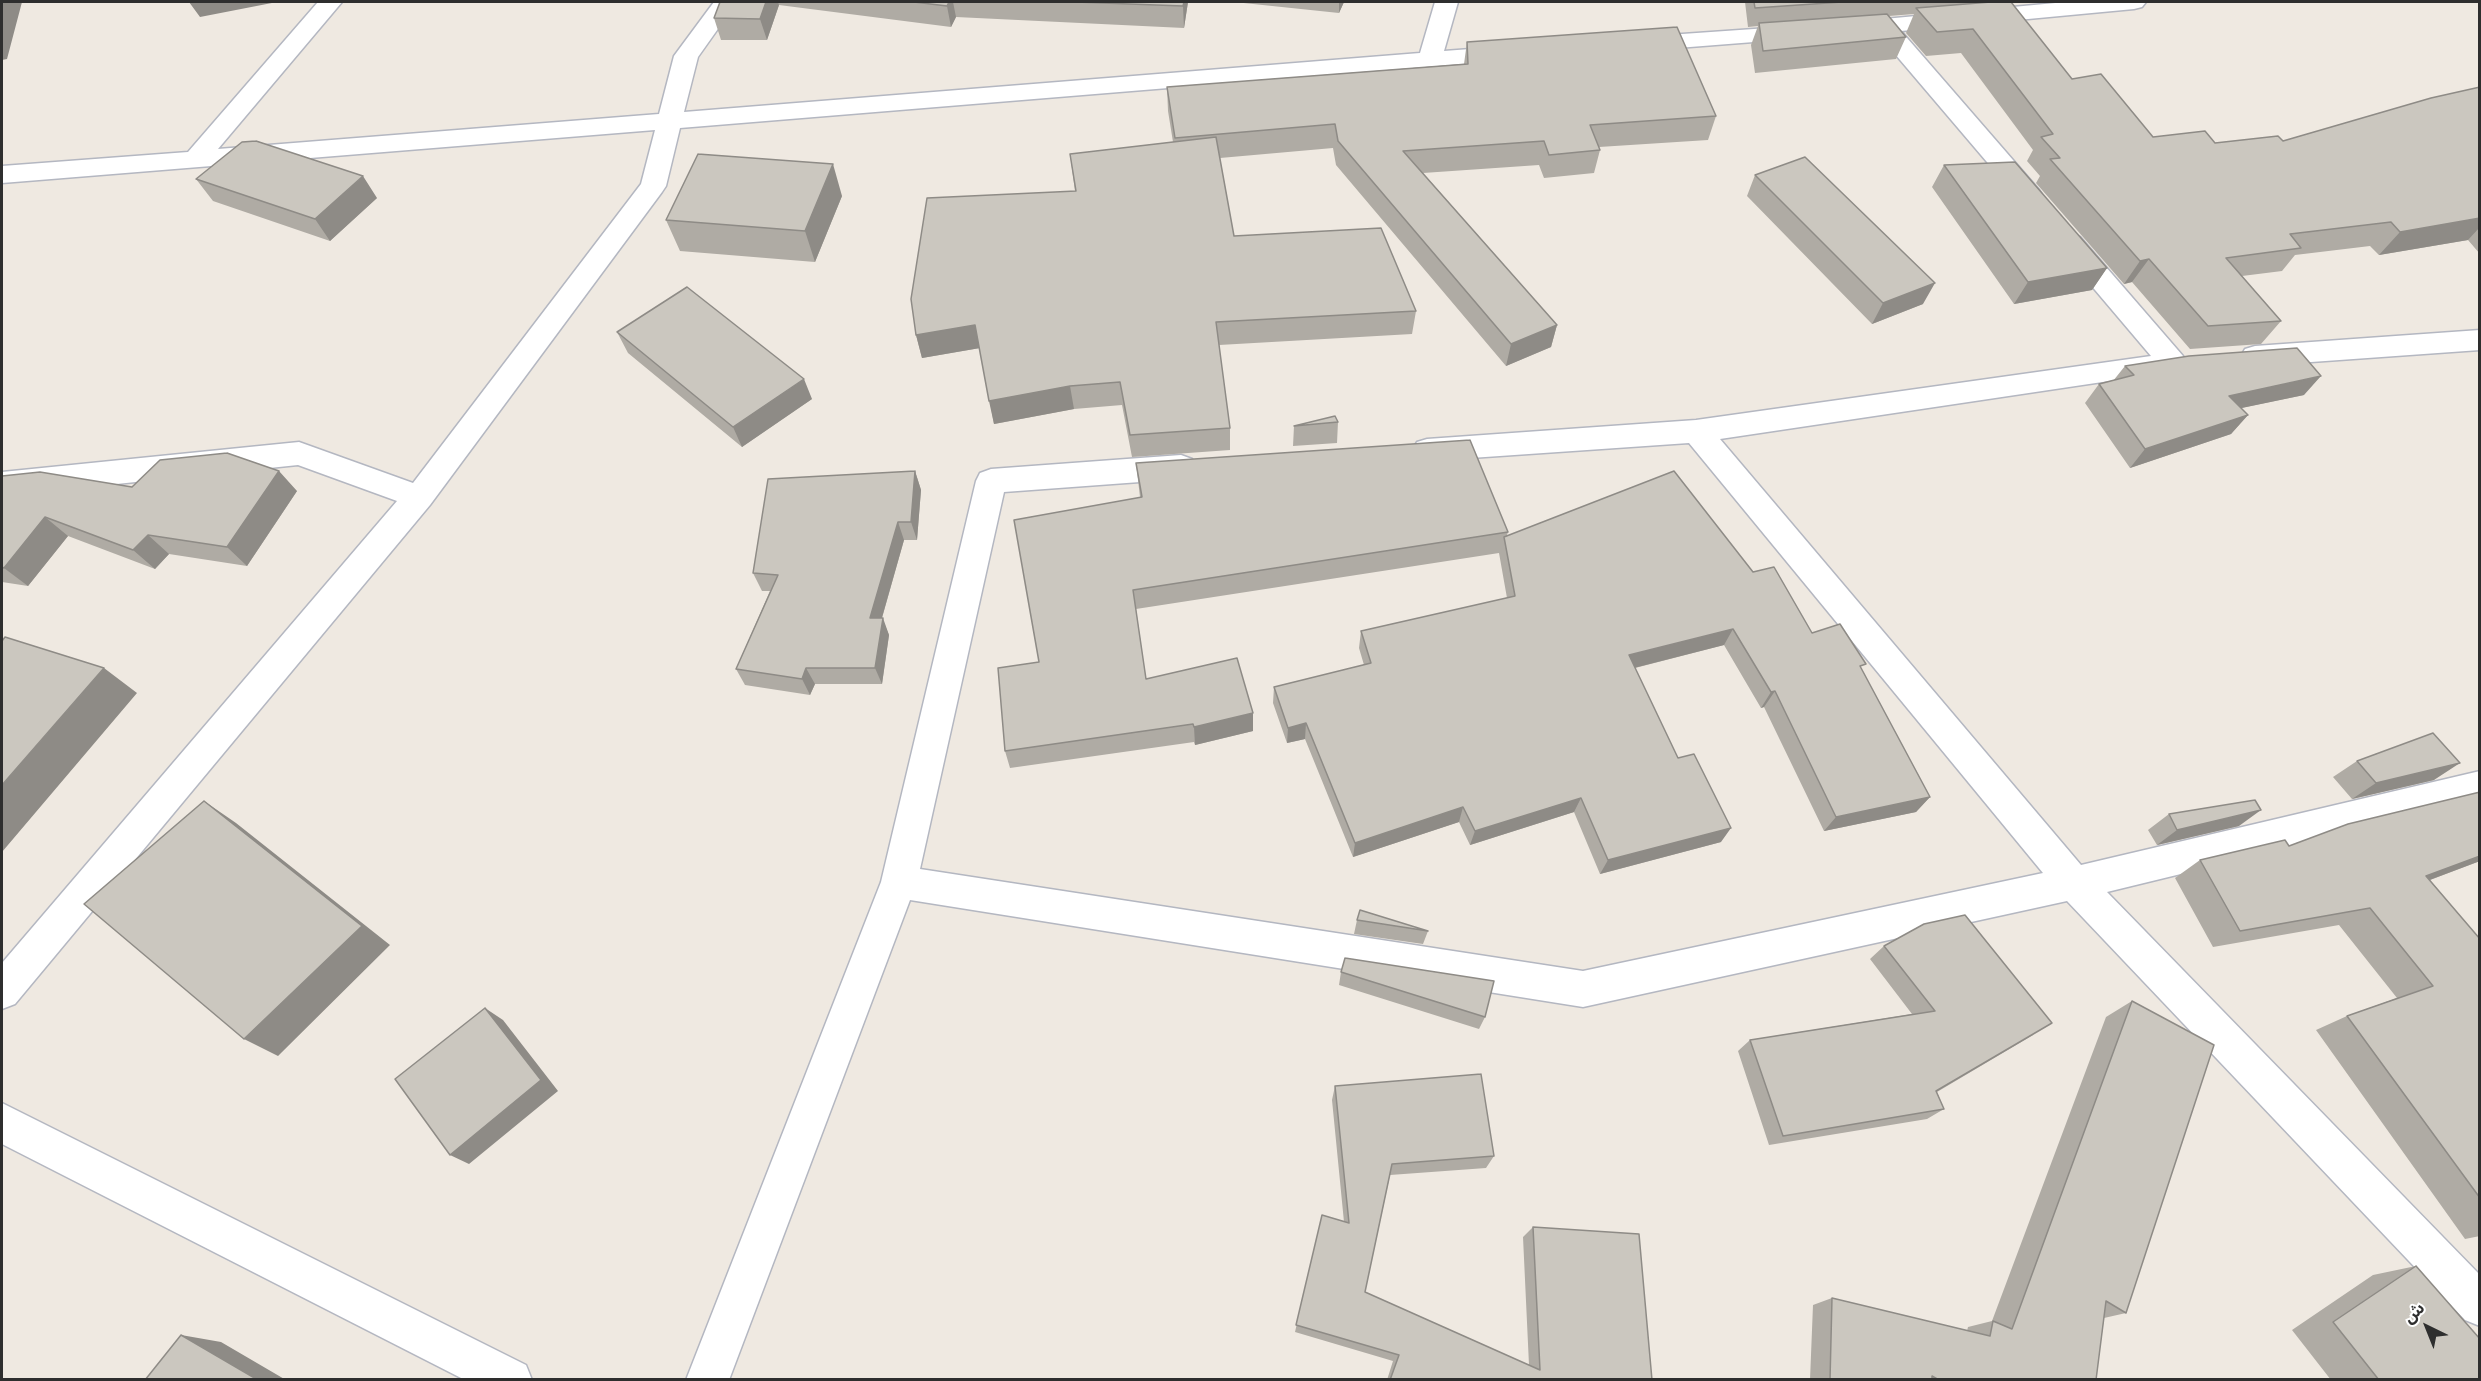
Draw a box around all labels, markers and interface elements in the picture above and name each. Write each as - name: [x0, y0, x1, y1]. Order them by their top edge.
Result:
- north arrow: [2397, 1297, 2457, 1357]
- text: ش: [2400, 1299, 2429, 1328]

